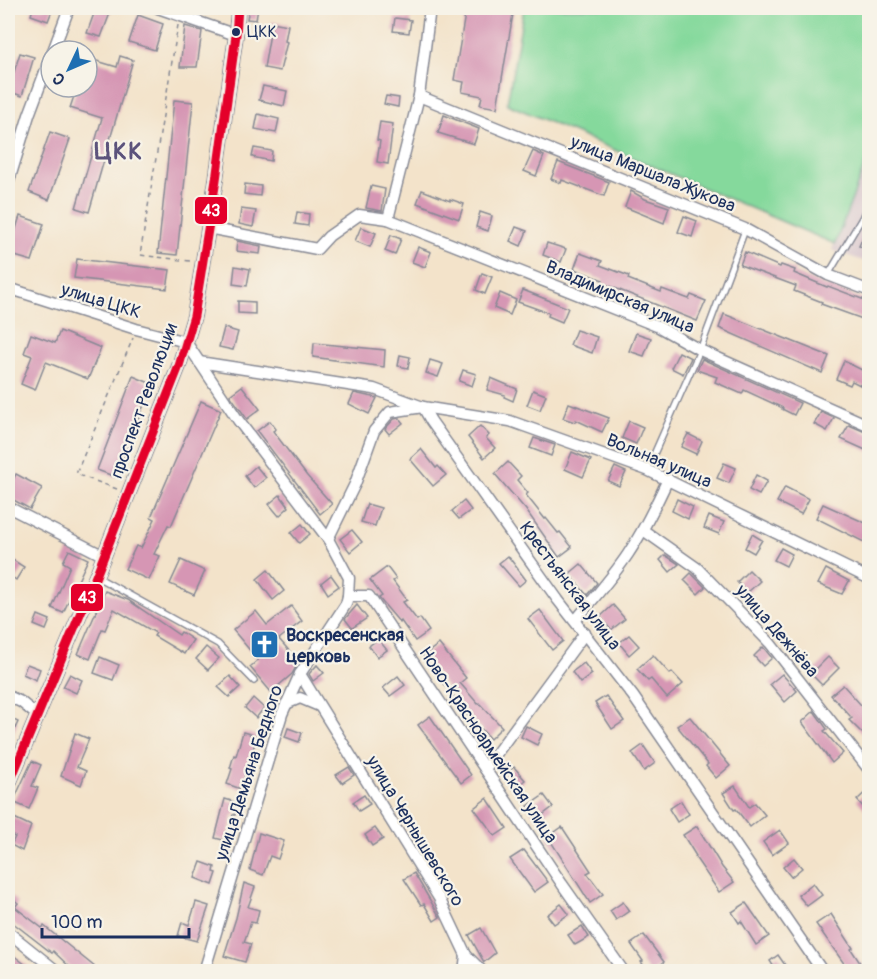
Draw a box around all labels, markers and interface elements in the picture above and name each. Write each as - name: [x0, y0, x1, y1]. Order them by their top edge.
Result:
- place label: ЦКК: [247, 22, 277, 42]
- marker: ЦКК: [230, 26, 242, 38]
- north arrow: [39, 39, 99, 99]
- text: С: [48, 68, 70, 89]
- street label: улица Маршала Жукова: [566, 130, 739, 218]
- district label: ЦКК: [94, 137, 144, 166]
- line badge: 43: [194, 196, 228, 225]
- text: 43: [202, 201, 220, 221]
- street label: Владимирская улица: [542, 255, 698, 339]
- street label: улица ЦКК: [57, 278, 144, 324]
- street label: проспект Революции: [105, 320, 183, 482]
- street label: Вольная улица: [603, 429, 715, 493]
- street label: Крестьянская улица: [514, 517, 626, 655]
- street label: улица Дежнёва: [730, 579, 824, 682]
- line badge: 43: [70, 583, 104, 612]
- text: 43: [78, 588, 96, 608]
- place label: Воскресенская церковь: [286, 624, 404, 668]
- church icon: Воскресенская церковь: [249, 629, 281, 661]
- street label: Ново-Красноармейская улица: [413, 642, 563, 848]
- street label: улица Демьяна Бедного: [209, 682, 288, 865]
- street label: улица Чернышевского: [360, 751, 469, 911]
- scale bar: [42, 901, 189, 939]
- text: 100 m: [51, 911, 103, 934]

